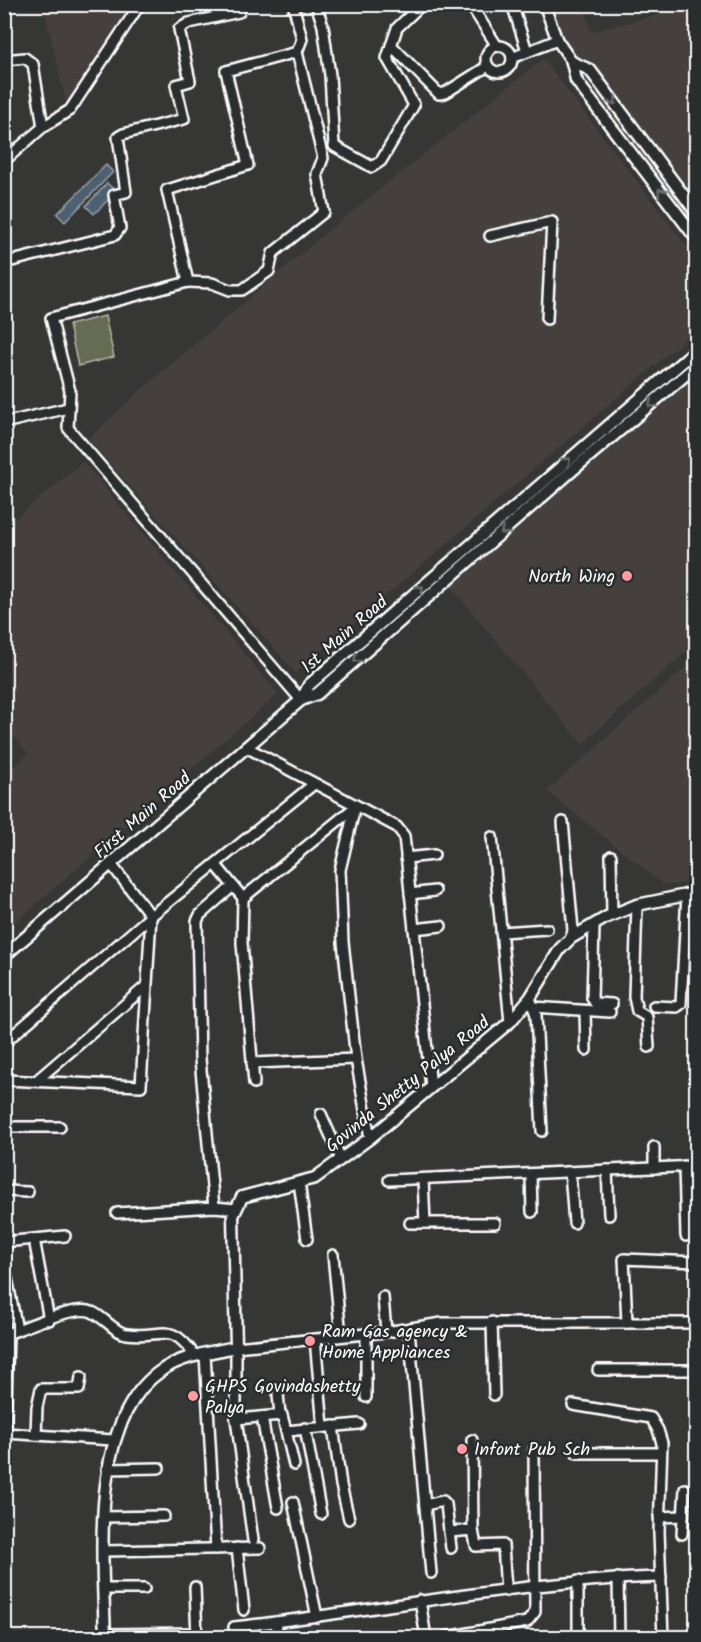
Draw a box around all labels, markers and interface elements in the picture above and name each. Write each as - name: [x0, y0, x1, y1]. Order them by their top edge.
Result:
- one-way arrow: [606, 94, 617, 105]
- one-way arrow: [657, 188, 668, 199]
- one-way arrow: [648, 396, 659, 407]
- one-way arrow: [560, 457, 571, 468]
- one-way arrow: [500, 523, 511, 534]
- place label: North Wing: [528, 563, 615, 592]
- marker: North Wing: [620, 569, 634, 583]
- one-way arrow: [413, 585, 424, 596]
- street label: 1st Main Road: [295, 588, 396, 681]
- one-way arrow: [353, 652, 364, 663]
- street label: First Main Road: [88, 765, 199, 867]
- street label: Govinda Shetty Palya Road: [319, 1009, 498, 1161]
- place label: Ram Gas agency & Home Appliances: [322, 1318, 468, 1368]
- marker: Ram Gas agency & Home Appliances: [303, 1334, 317, 1348]
- place label: GHPS Govindashetty Palya: [205, 1373, 361, 1423]
- marker: GHPS Govindashetty Palya: [186, 1389, 200, 1403]
- place label: Infont Pub Sch: [474, 1436, 590, 1465]
- marker: Infont Pub Sch: [455, 1442, 469, 1456]

